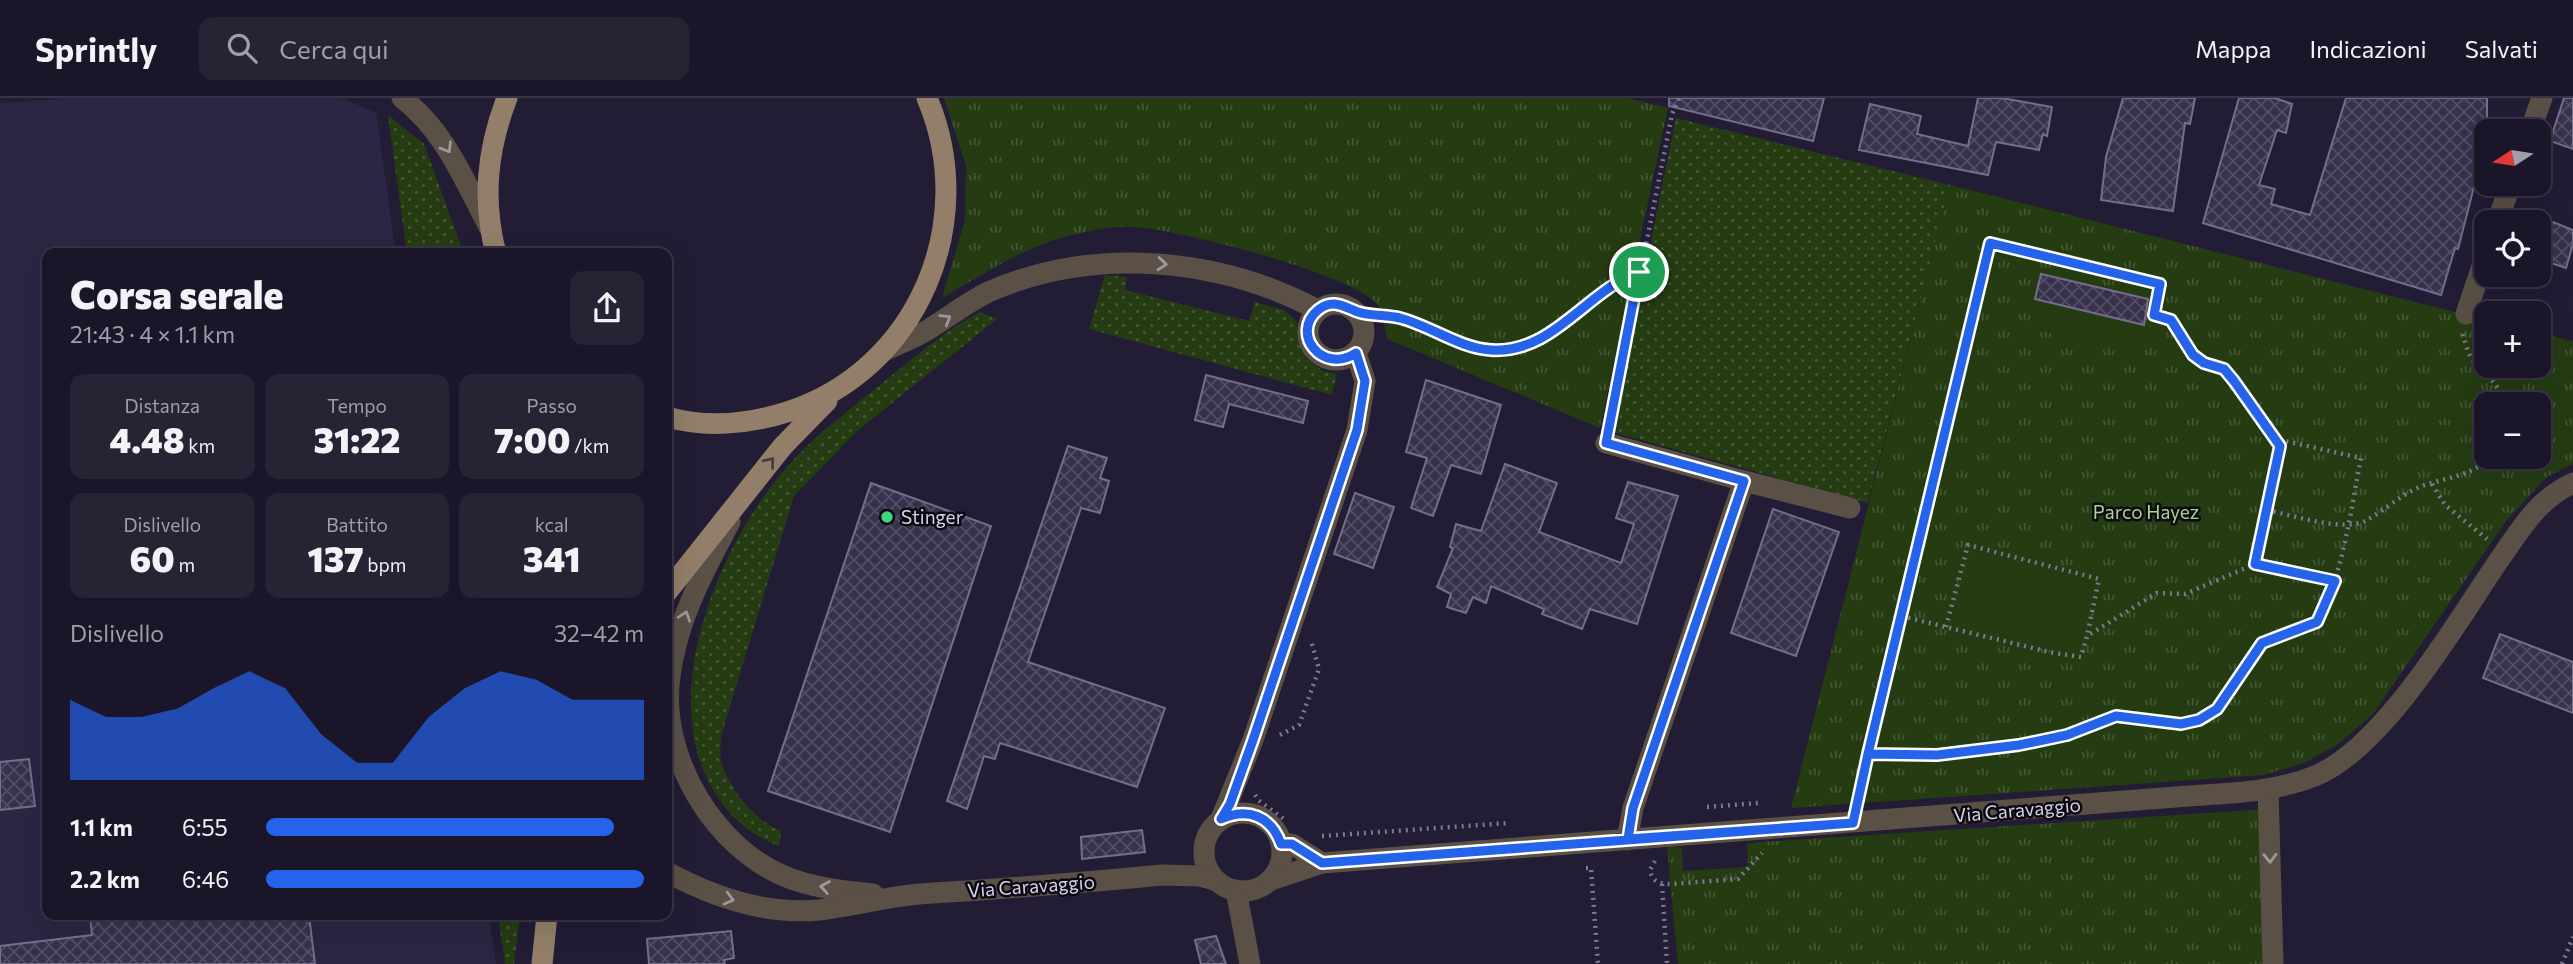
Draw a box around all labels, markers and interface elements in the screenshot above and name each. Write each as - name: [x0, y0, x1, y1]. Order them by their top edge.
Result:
- search box: [199, 17, 689, 80]
- text: Sprintly: [35, 28, 157, 69]
- icon: search: [223, 29, 261, 67]
- text: Cerca qui: [279, 33, 389, 64]
- text: Mappa: [2195, 34, 2271, 63]
- text: Indicazioni: [2309, 34, 2427, 63]
- text: Salvati: [2465, 34, 2538, 63]
- north arrow: [2474, 119, 2552, 196]
- map controls: [2474, 119, 2551, 469]
- one-way arrow: [438, 141, 451, 154]
- button: locate: [2474, 210, 2551, 287]
- pin: [1609, 242, 1669, 302]
- icon: arrive: [1620, 253, 1658, 291]
- one-way arrow: [1157, 256, 1168, 271]
- text: Corsa serale: [70, 270, 284, 317]
- button: share: [570, 271, 644, 345]
- button: +: [2474, 301, 2551, 378]
- one-way arrow: [938, 314, 951, 327]
- text: 21:43 · 4 × 1.1 km: [70, 320, 235, 348]
- button: −: [2474, 392, 2551, 469]
- text: Distanza: [125, 394, 200, 417]
- text: Tempo: [327, 394, 387, 417]
- text: Passo: [526, 394, 577, 417]
- text: 4.48: [110, 417, 185, 460]
- text: 31:22: [313, 417, 401, 460]
- text: 7:00: [494, 417, 570, 460]
- text: km: [185, 434, 215, 457]
- text: /km: [570, 434, 609, 457]
- one-way arrow: [762, 457, 774, 470]
- park label: Parco Hayez: [2093, 500, 2199, 523]
- place label: Stinger: [901, 505, 964, 528]
- marker: Stinger: [879, 509, 895, 525]
- text: Dislivello: [123, 513, 201, 536]
- text: Battito: [326, 513, 388, 536]
- text: kcal: [535, 513, 569, 536]
- text: 60: [130, 536, 175, 579]
- text: 137: [308, 536, 364, 579]
- text: 341: [523, 536, 581, 579]
- text: m: [175, 553, 195, 576]
- text: bpm: [364, 553, 406, 576]
- one-way arrow: [677, 610, 691, 623]
- text: Dislivello: [70, 619, 164, 647]
- text: 32–42 m: [554, 619, 644, 647]
- street label: Via Caravaggio: [1952, 792, 2082, 827]
- text: 1.1 km: [70, 813, 133, 841]
- text: 6:55: [182, 813, 228, 841]
- one-way arrow: [2262, 853, 2278, 864]
- text: 2.2 km: [70, 865, 140, 893]
- text: 6:46: [182, 865, 229, 893]
- street label: Via Caravaggio: [966, 870, 1096, 901]
- one-way arrow: [819, 880, 831, 895]
- one-way arrow: [723, 891, 735, 906]

